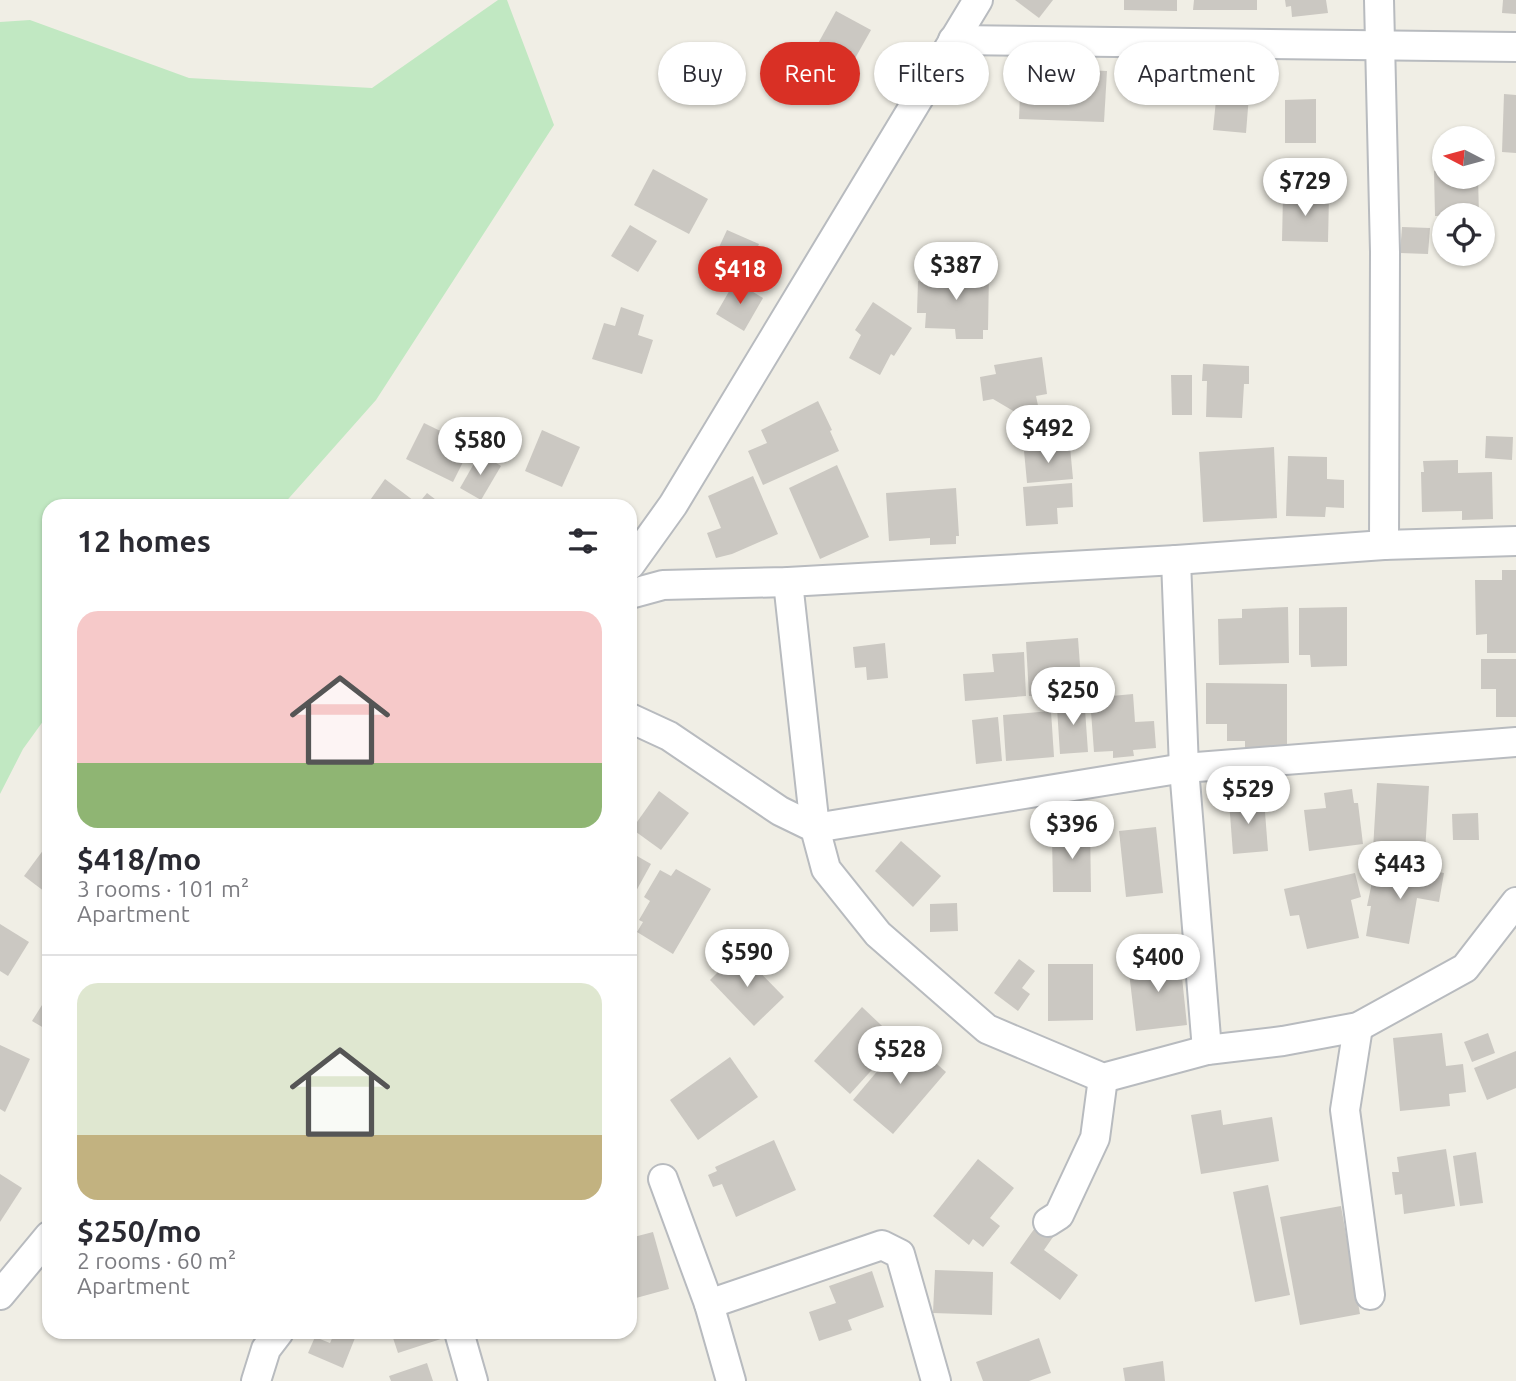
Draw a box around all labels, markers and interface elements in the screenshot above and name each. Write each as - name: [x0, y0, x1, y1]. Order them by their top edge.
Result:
- chip: Buy: [658, 42, 746, 105]
- chip: Rent: [760, 42, 860, 105]
- chip: Filters: [874, 42, 989, 105]
- chip: New: [1003, 42, 1100, 105]
- chip: Apartment: [1114, 42, 1279, 105]
- north arrow: [1432, 126, 1494, 189]
- map controls: [1432, 126, 1495, 266]
- pin: $729: [1264, 158, 1346, 218]
- text: $729: [1279, 168, 1331, 193]
- button: locate: [1432, 203, 1495, 266]
- pin: $387: [915, 243, 997, 302]
- pin: $418: [699, 246, 781, 306]
- text: $387: [930, 252, 982, 277]
- text: $418: [714, 256, 766, 281]
- pin: $492: [1007, 406, 1089, 465]
- text: $492: [1022, 415, 1074, 440]
- pin: $580: [439, 418, 521, 477]
- text: $580: [454, 427, 506, 452]
- icon: filters: [564, 522, 602, 560]
- text: 12 homes: [77, 524, 211, 558]
- icon: home: [277, 657, 403, 783]
- pin: $250: [1032, 668, 1114, 727]
- text: $250: [1047, 677, 1099, 702]
- pin: $529: [1207, 766, 1289, 826]
- text: $529: [1222, 776, 1274, 801]
- pin: $396: [1031, 802, 1113, 861]
- text: $396: [1046, 811, 1098, 836]
- text: $418/mo: [77, 842, 201, 876]
- pin: $443: [1359, 842, 1441, 901]
- text: $443: [1374, 851, 1426, 876]
- text: 3 rooms · 101 m²: [77, 876, 249, 901]
- text: Apartment: [77, 901, 190, 926]
- pin: $590: [706, 930, 788, 989]
- pin: $400: [1117, 934, 1199, 994]
- text: $590: [721, 939, 773, 964]
- text: $400: [1132, 944, 1184, 969]
- pin: $528: [859, 1026, 941, 1086]
- icon: home: [277, 1029, 403, 1155]
- text: $528: [874, 1036, 926, 1061]
- text: $250/mo: [77, 1214, 201, 1248]
- text: 2 rooms · 60 m²: [77, 1248, 236, 1273]
- text: Apartment: [77, 1273, 190, 1298]

